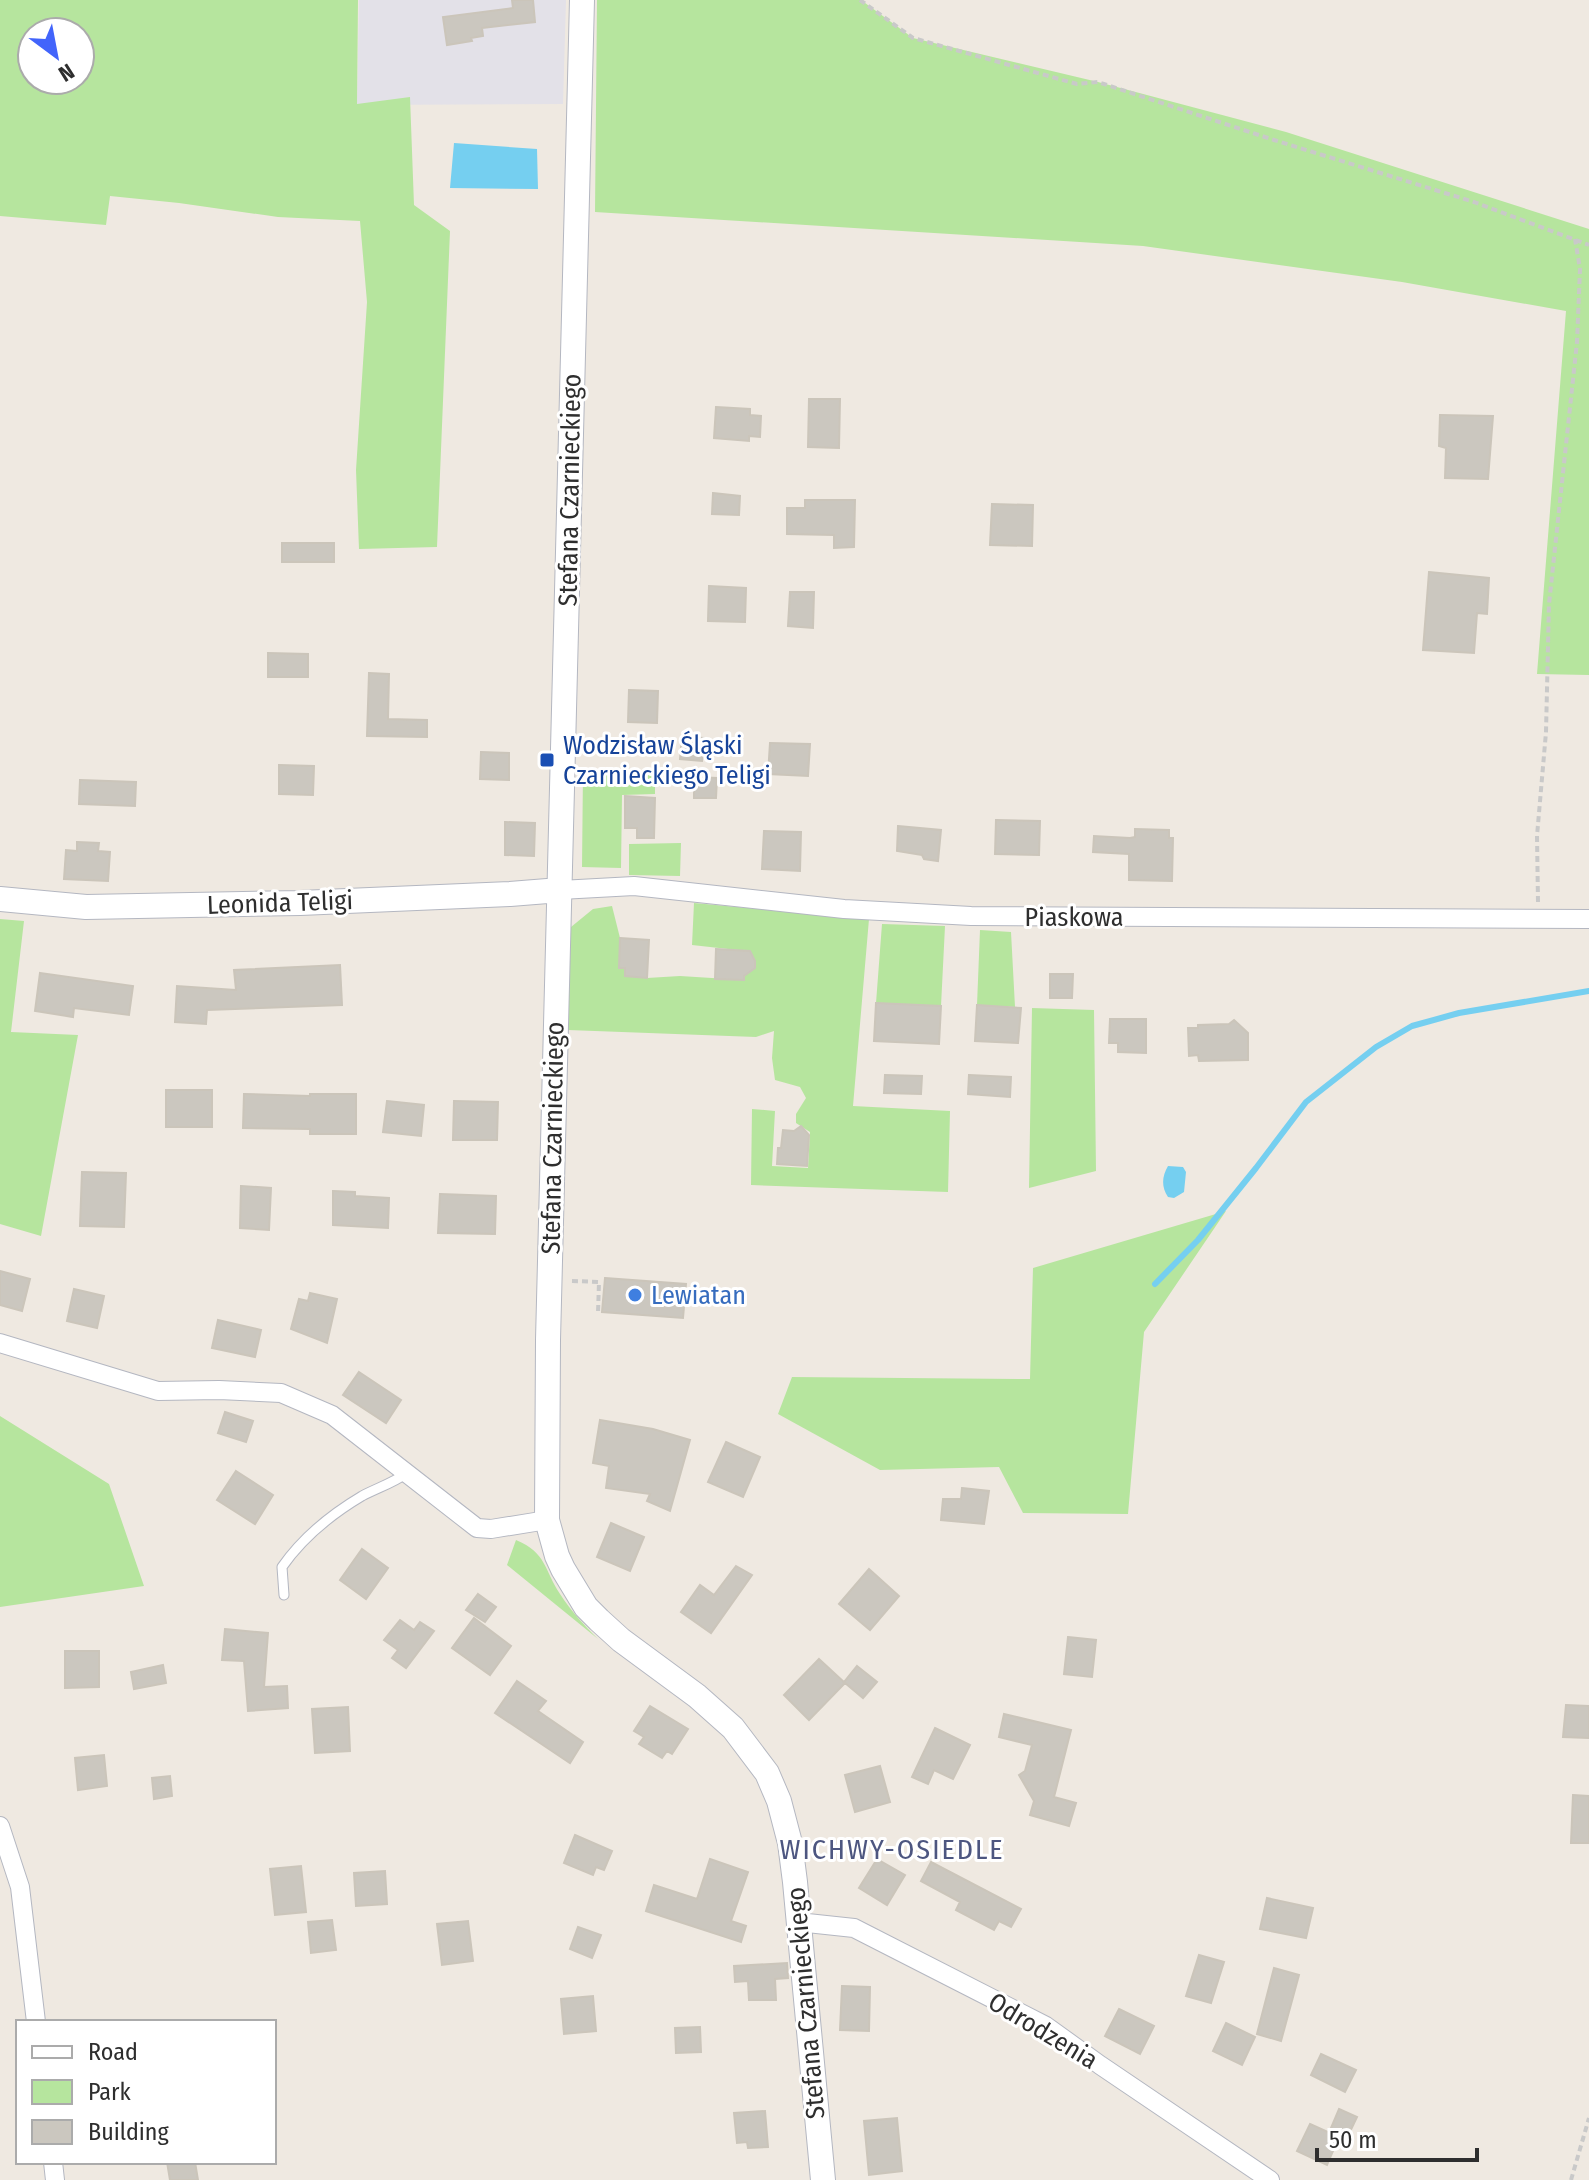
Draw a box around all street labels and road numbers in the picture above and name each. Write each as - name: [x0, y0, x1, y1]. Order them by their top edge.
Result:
- street label: Stefana Czarnieckiego: [552, 373, 588, 607]
- street label: Leonida Teligi: [206, 885, 354, 921]
- street label: Piaskowa: [1025, 902, 1123, 933]
- street label: Stefana Czarnieckiego: [535, 1021, 571, 1255]
- street label: Stefana Czarnieckiego: [780, 1886, 832, 2120]
- street label: Odrodzenia: [983, 1986, 1103, 2076]

